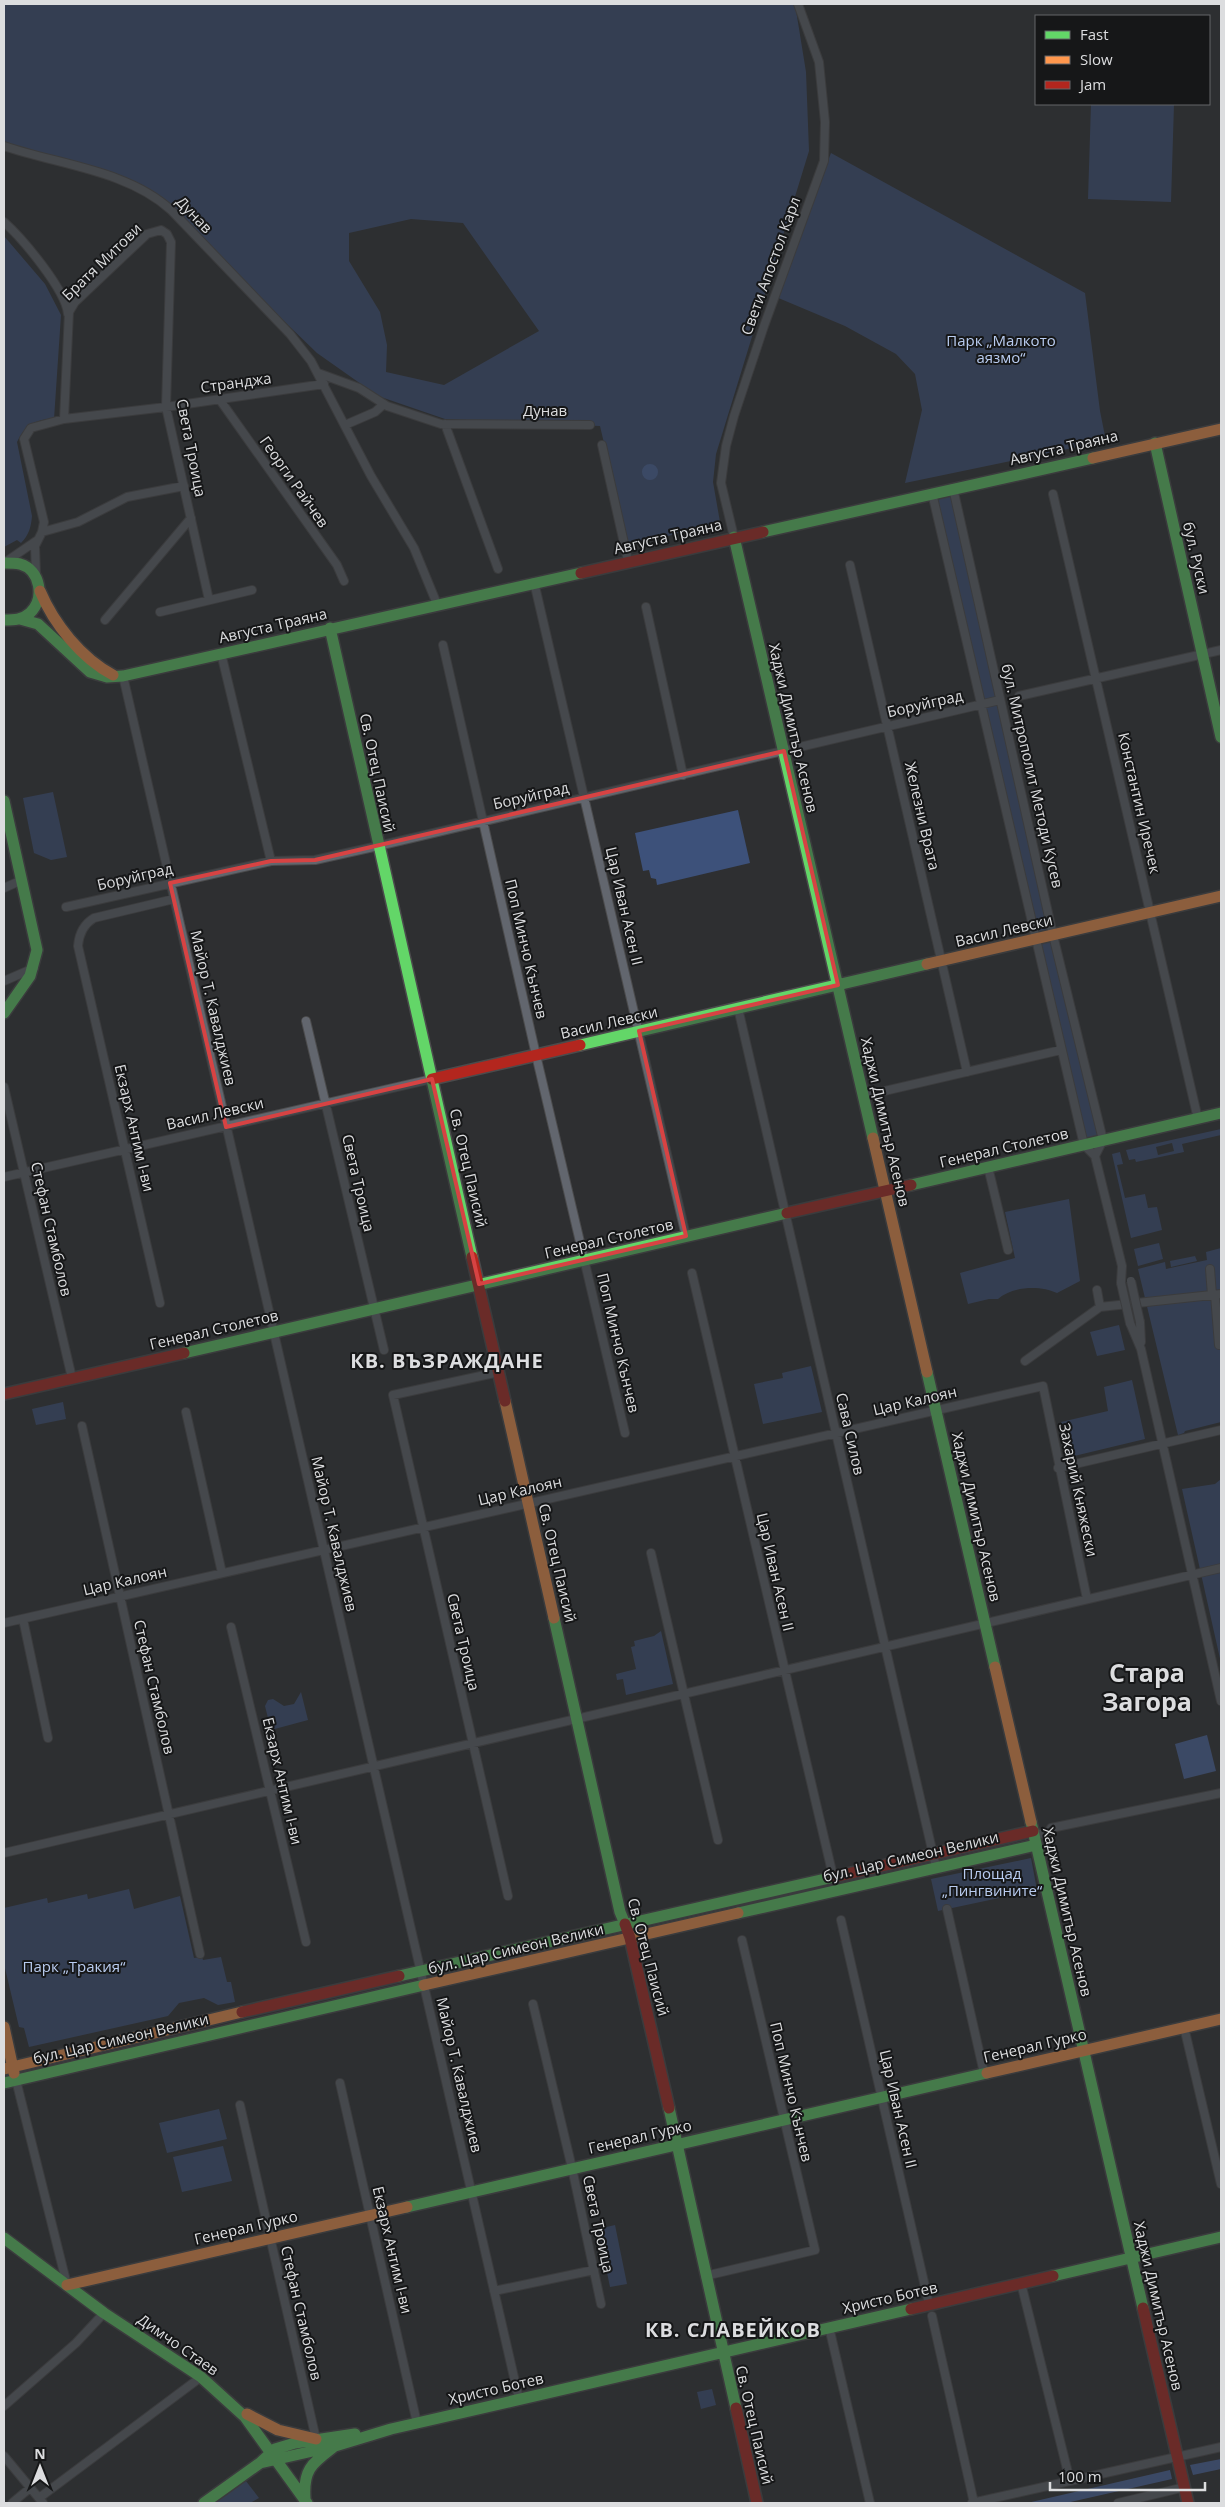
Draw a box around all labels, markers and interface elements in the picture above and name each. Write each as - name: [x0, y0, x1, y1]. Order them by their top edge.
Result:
- legend: [1035, 15, 1210, 105]
- text: Fast: [1080, 24, 1109, 44]
- text: Slow: [1080, 49, 1113, 69]
- text: Jam: [1078, 74, 1106, 94]
- street label: Дунав: [172, 191, 217, 237]
- street label: Свети Апостол Карл: [736, 194, 804, 338]
- street label: Братя Митови: [57, 218, 145, 304]
- park label: Парк „Малкото аязмо“: [946, 330, 1056, 367]
- street label: Странджа: [199, 367, 273, 397]
- street label: Света Троица: [173, 397, 211, 499]
- street label: Дунав: [523, 400, 567, 420]
- street label: Августа Траяна: [1008, 425, 1120, 469]
- street label: Георги Райчев: [256, 432, 334, 531]
- street label: Августа Траяна: [612, 514, 724, 558]
- street label: бул. Руски: [1179, 520, 1215, 596]
- street label: Августа Траяна: [217, 603, 329, 647]
- street label: Хаджи Димитър Асенов: [765, 641, 823, 814]
- street label: бул. Митрополит Методи Кусев: [997, 662, 1069, 890]
- street label: Боруйград: [885, 685, 965, 721]
- street label: Св. Отец Паисий: [356, 711, 400, 834]
- street label: Константин Иречек: [1114, 730, 1166, 875]
- street label: Железни Врата: [901, 760, 945, 872]
- street label: Боруйград: [491, 777, 571, 813]
- street label: Цар Иван Асен II: [602, 845, 648, 967]
- street label: Боруйград: [95, 858, 175, 894]
- street label: Поп Минчо Кънчев: [501, 877, 553, 1021]
- street label: Васил Левски: [953, 909, 1054, 951]
- street label: Майор Т. Кавалджиев: [186, 928, 242, 1087]
- street label: Васил Левски: [558, 1001, 659, 1043]
- street label: Хаджи Димитър Асенов: [857, 1035, 915, 1208]
- street label: Екзарх Антим I-ви: [111, 1062, 159, 1193]
- street label: Васил Левски: [164, 1092, 265, 1134]
- street label: Св. Отец Паисий: [446, 1106, 492, 1229]
- street label: Генерал Столетов: [938, 1123, 1070, 1172]
- street label: Света Троица: [338, 1132, 380, 1233]
- street label: Стефан Стамболов: [27, 1160, 77, 1298]
- street label: Генерал Столетов: [543, 1214, 675, 1263]
- street label: Поп Минчо Кънчев: [593, 1271, 645, 1415]
- street label: Генерал Столетов: [148, 1305, 280, 1354]
- district label: КВ. ВЪЗРАЖДАНЕ: [350, 1347, 544, 1374]
- street label: Цар Калоян: [871, 1381, 959, 1419]
- street label: Сава Силов: [832, 1391, 870, 1477]
- street label: Захарий Княжески: [1055, 1421, 1103, 1559]
- street label: Хаджи Димитър Асенов: [948, 1430, 1006, 1603]
- street label: Майор Т. Кавалджиев: [307, 1454, 363, 1613]
- street label: Цар Калоян: [476, 1471, 564, 1509]
- street label: Св. Отец Паисий: [535, 1501, 581, 1624]
- street label: Цар Иван Асен II: [753, 1511, 799, 1633]
- street label: Цар Калоян: [81, 1561, 169, 1599]
- street label: Света Троица: [443, 1591, 485, 1692]
- street label: Стефан Стамболов: [130, 1618, 180, 1756]
- district label: Стара Загора: [1102, 1655, 1192, 1718]
- street label: Екзарх Антим I-ви: [259, 1715, 307, 1846]
- street label: Хаджи Димитър Асенов: [1039, 1825, 1097, 1998]
- street label: бул. Цар Симеон Велики: [821, 1826, 1001, 1886]
- park label: Площад „Пингвините“: [942, 1863, 1043, 1900]
- street label: Св. Отец Паисий: [624, 1896, 674, 2018]
- street label: бул. Цар Симеон Велики: [426, 1918, 606, 1978]
- park label: Парк „Тракия“: [23, 1956, 126, 1976]
- street label: Майор Т. Кавалджиев: [432, 1995, 488, 2154]
- street label: бул. Цар Симеон Велики: [31, 2008, 211, 2068]
- street label: Поп Минчо Кънчев: [766, 2020, 818, 2164]
- street label: Генерал Гурко: [981, 2023, 1088, 2067]
- street label: Цар Иван Асен II: [876, 2048, 922, 2170]
- street label: Генерал Гурко: [586, 2114, 693, 2158]
- street label: Света Троица: [579, 2173, 619, 2275]
- street label: Екзарх Антим I-ви: [369, 2184, 417, 2315]
- street label: Генерал Гурко: [192, 2205, 299, 2249]
- street label: Хаджи Димитър Асенов: [1130, 2219, 1188, 2392]
- street label: Стефан Стамболов: [277, 2244, 327, 2382]
- street label: Христо Ботев: [840, 2276, 939, 2318]
- street label: Димчо Стаев: [134, 2309, 223, 2380]
- district label: КВ. СЛАВЕЙКОВ: [645, 2316, 821, 2343]
- street label: Св. Отец Паисий: [732, 2363, 778, 2486]
- street label: Христо Ботев: [446, 2367, 545, 2409]
- north arrow: [15, 2442, 65, 2492]
- text: N: [34, 2444, 46, 2463]
- scale bar: [1050, 2460, 1205, 2492]
- text: 100 m: [1058, 2466, 1102, 2486]

